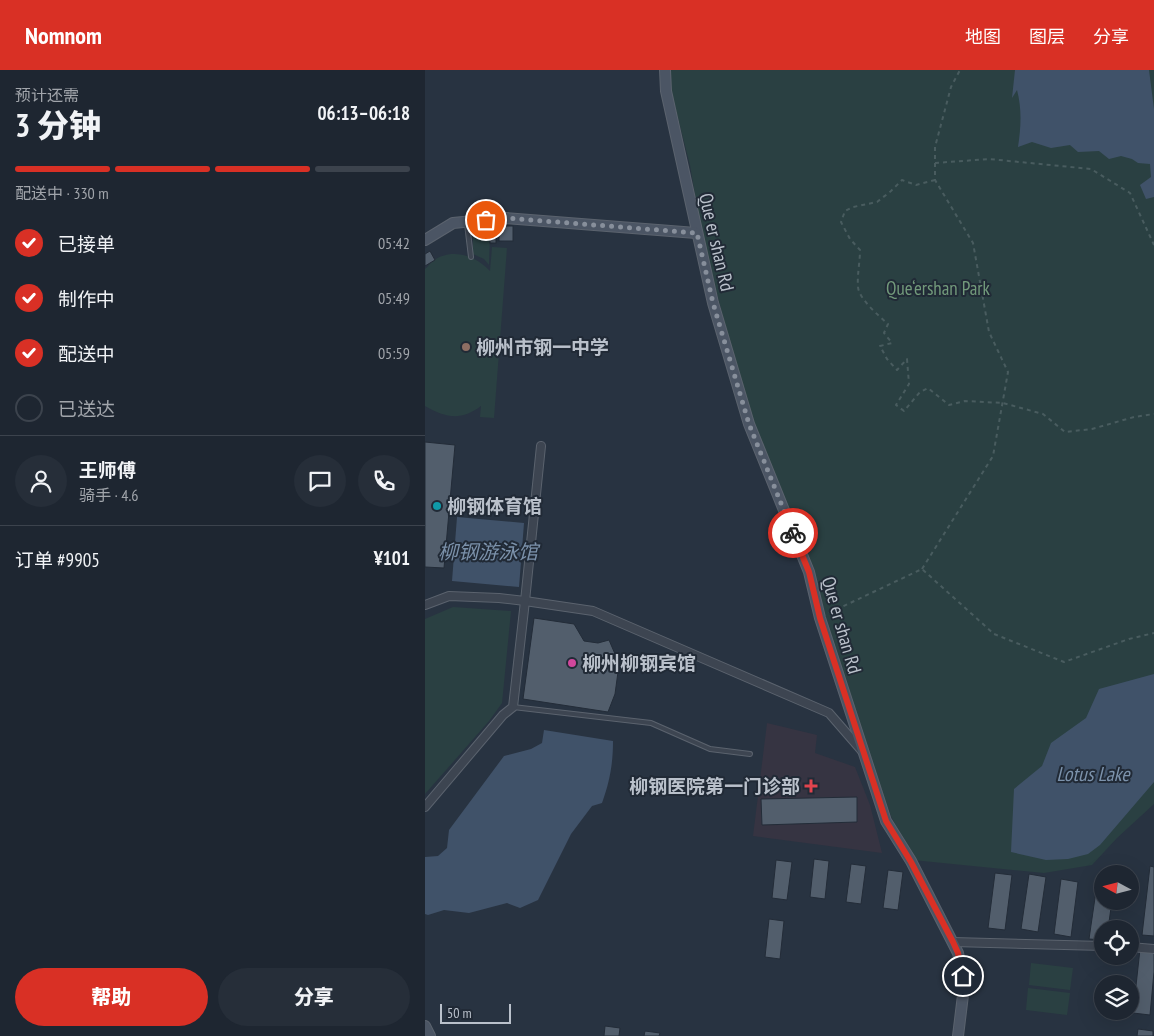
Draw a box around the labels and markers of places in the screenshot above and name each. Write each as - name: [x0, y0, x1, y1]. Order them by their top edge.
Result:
- pin: [465, 199, 507, 241]
- place label: 柳州市钢一中学: [476, 335, 609, 359]
- marker: 柳州市钢一中学: [460, 341, 472, 353]
- place label: 柳钢体育馆: [447, 494, 542, 518]
- marker: 柳钢体育馆: [431, 500, 443, 512]
- place label: 柳州柳钢宾馆: [582, 651, 696, 675]
- marker: 柳州柳钢宾馆: [566, 657, 578, 669]
- place label: 柳钢医院第一门诊部: [629, 774, 800, 798]
- marker: 柳钢医院第一门诊部: [804, 779, 818, 793]
- pin: [942, 955, 984, 997]

